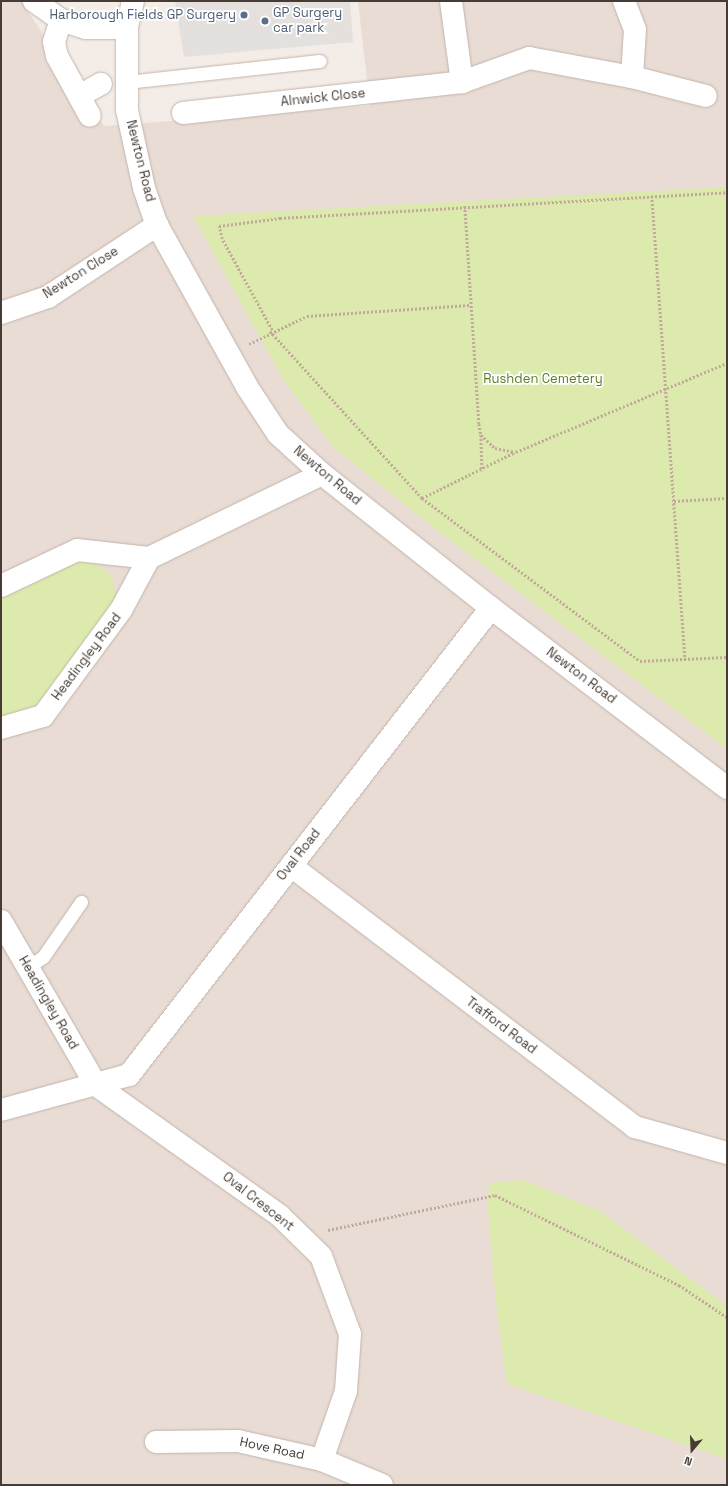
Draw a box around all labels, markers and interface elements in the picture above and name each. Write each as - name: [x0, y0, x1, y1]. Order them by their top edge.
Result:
- place label: GP Surgery car park: [273, 6, 342, 37]
- place label: Harborough Fields GP Surgery: [50, 7, 236, 23]
- marker: Harborough Fields GP Surgery: [239, 10, 249, 20]
- marker: GP Surgery car park: [260, 16, 270, 26]
- street label: Alnwick Close: [280, 86, 366, 110]
- street label: Newton Road: [122, 119, 158, 203]
- street label: Newton Close: [40, 244, 122, 302]
- park label: Rushden Cemetery: [483, 371, 603, 387]
- street label: Newton Road: [290, 443, 364, 509]
- street label: Headingley Road: [49, 610, 125, 704]
- street label: Newton Road: [543, 645, 619, 707]
- street label: Oval Road: [274, 826, 324, 884]
- street label: Headingley Road: [15, 953, 81, 1053]
- street label: Trafford Road: [463, 994, 539, 1058]
- street label: Oval Crescent: [219, 1169, 297, 1235]
- north arrow: [672, 1430, 712, 1470]
- street label: Hove Road: [238, 1435, 306, 1463]
- text: N: [682, 1454, 694, 1469]

